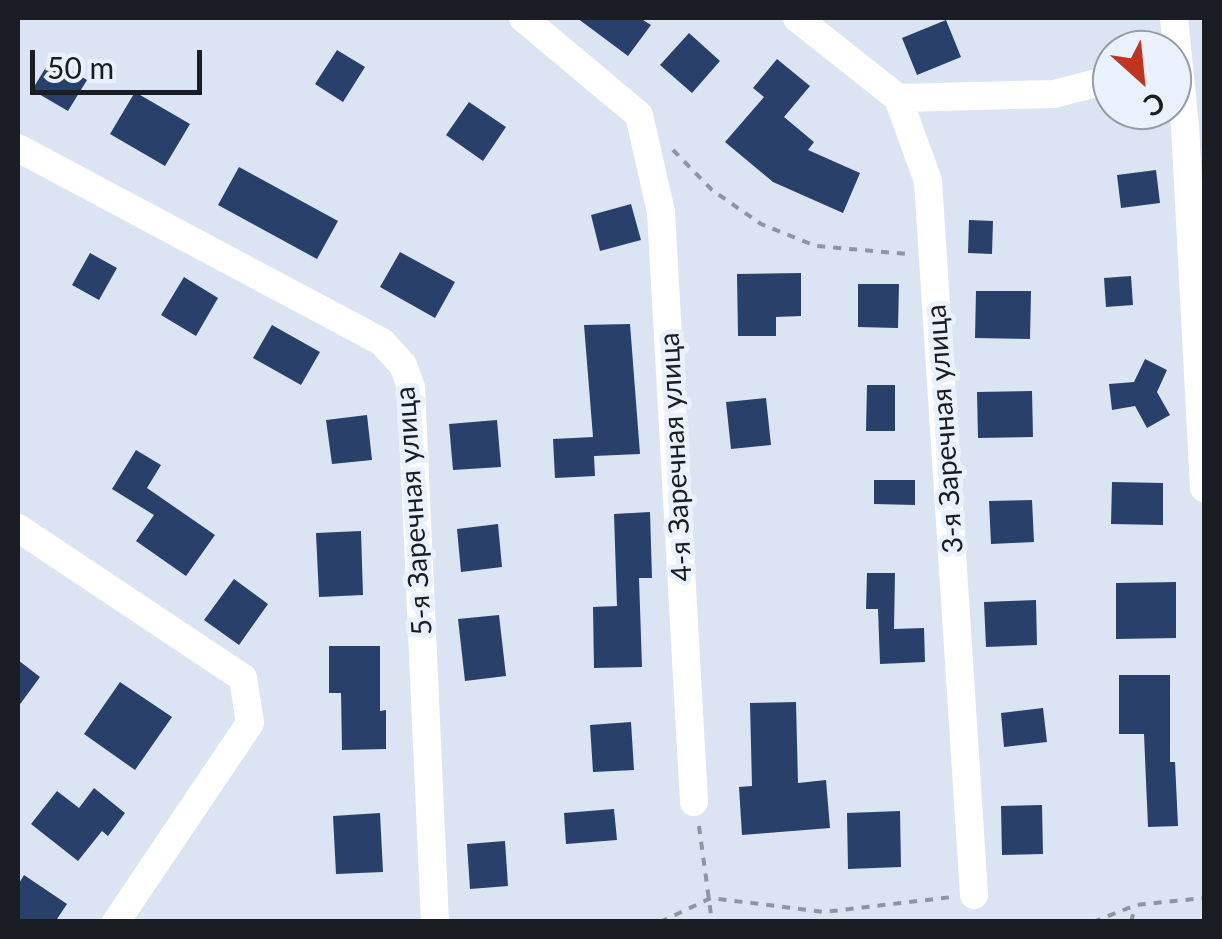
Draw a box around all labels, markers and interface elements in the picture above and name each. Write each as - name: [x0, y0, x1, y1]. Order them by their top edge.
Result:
- scale bar: [35, 30, 208, 92]
- north arrow: [1092, 30, 1192, 130]
- text: 50 m: [47, 49, 114, 85]
- text: С: [1139, 86, 1171, 124]
- street label: 3-я Заречная улица: [920, 303, 970, 555]
- street label: 4-я Заречная улица: [653, 332, 699, 582]
- street label: 5-я Заречная улица: [389, 385, 439, 637]

